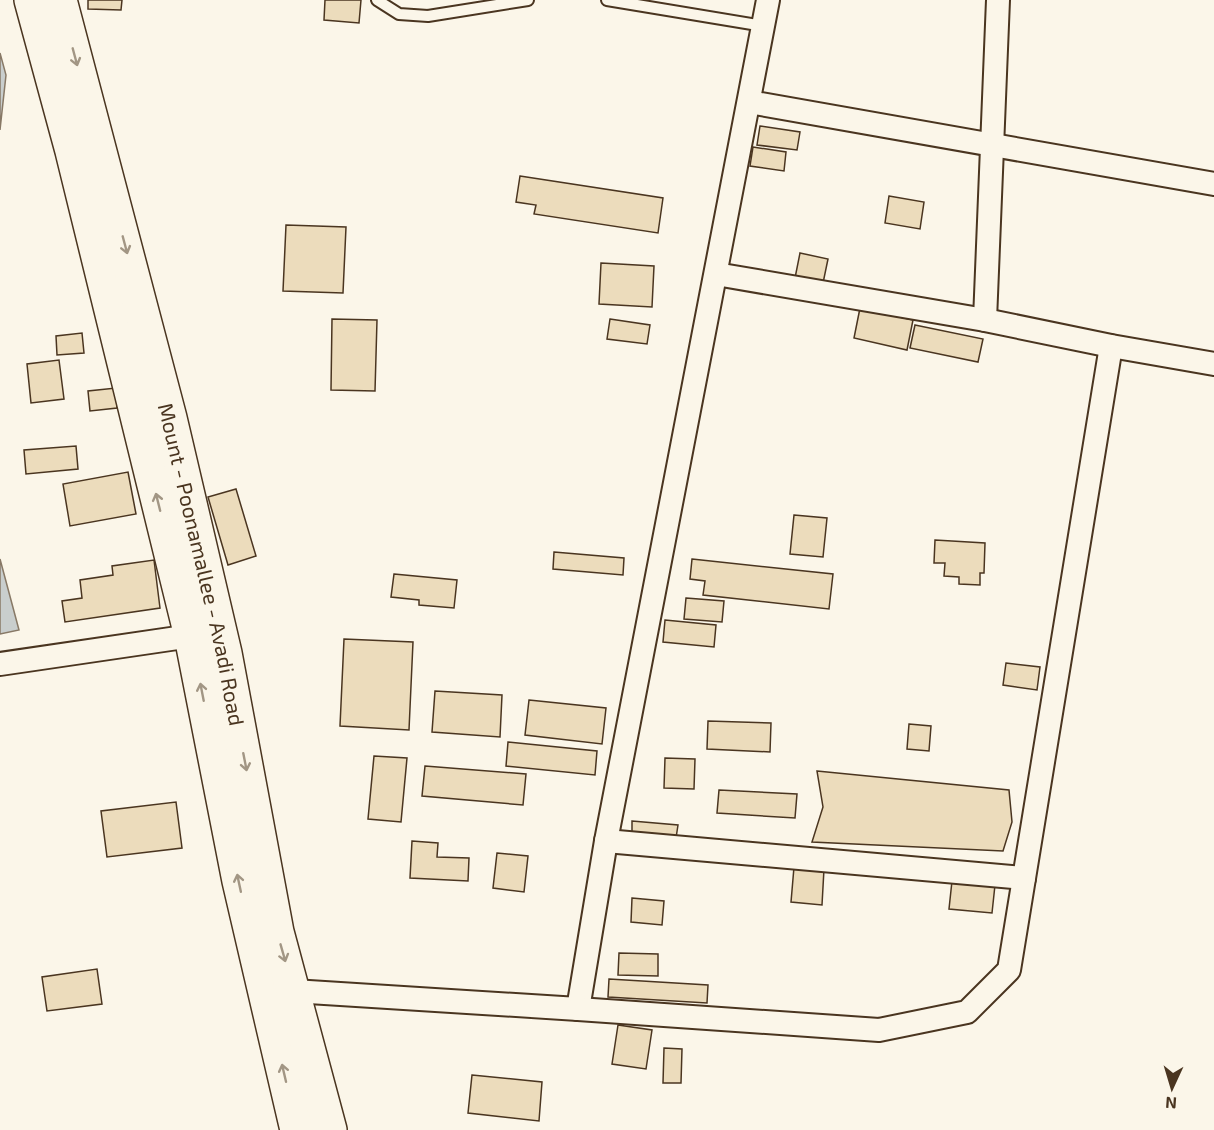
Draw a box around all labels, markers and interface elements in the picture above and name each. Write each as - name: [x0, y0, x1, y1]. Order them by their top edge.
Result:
- one-way arrow: [69, 47, 81, 66]
- one-way arrow: [119, 235, 131, 254]
- street label: Mount - Poonamallee - Avadi Road: [154, 400, 251, 728]
- one-way arrow: [152, 493, 164, 512]
- one-way arrow: [196, 682, 207, 702]
- one-way arrow: [240, 752, 251, 771]
- one-way arrow: [233, 874, 244, 893]
- one-way arrow: [278, 943, 289, 962]
- north arrow: [1142, 1058, 1202, 1118]
- one-way arrow: [277, 1064, 289, 1083]
- text: N: [1164, 1094, 1177, 1113]

